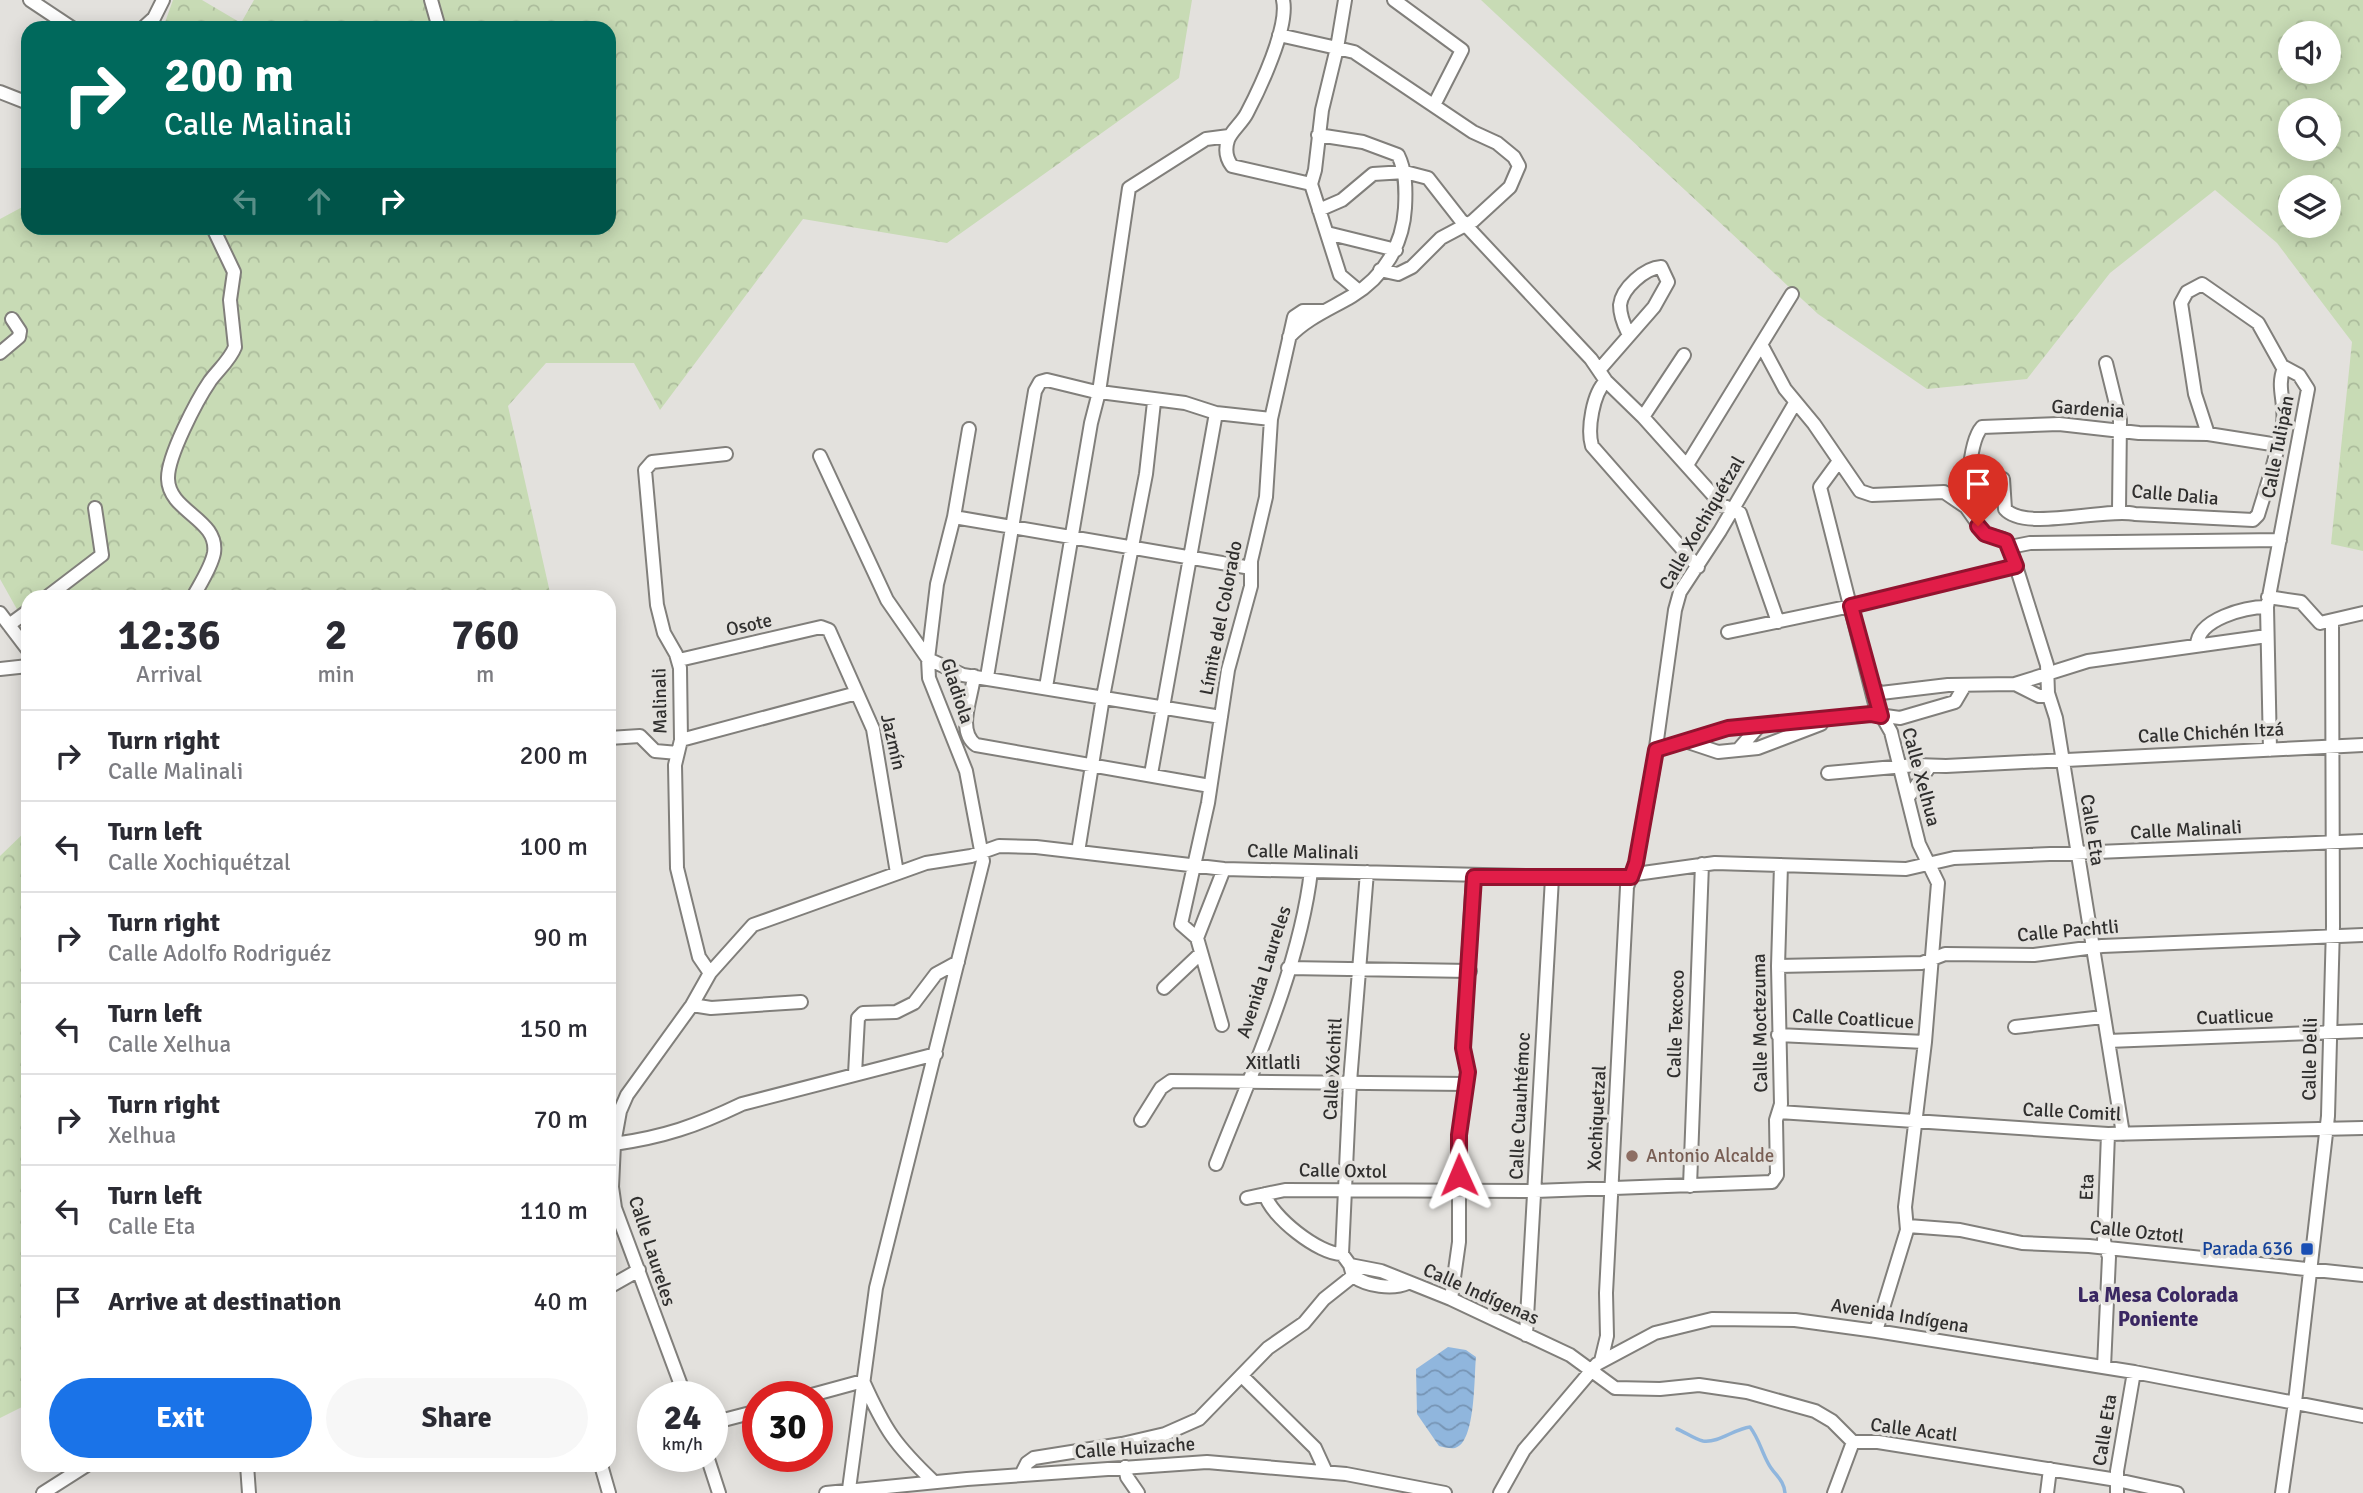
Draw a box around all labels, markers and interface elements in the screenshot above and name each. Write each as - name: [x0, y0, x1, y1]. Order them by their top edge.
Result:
- map controls: [2278, 21, 2341, 238]
- button: sound: [2278, 21, 2341, 84]
- text: 200 m: [164, 45, 294, 105]
- icon: right: [49, 49, 140, 140]
- button: search: [2278, 98, 2341, 161]
- text: Calle Malinali: [164, 105, 352, 144]
- button: layers: [2278, 175, 2341, 238]
- icon: left: [227, 182, 265, 220]
- icon: ahead: [300, 182, 338, 220]
- icon: right: [373, 182, 411, 220]
- street label: Gardenia: [2051, 394, 2125, 424]
- street label: Calle Tulipán: [2256, 394, 2300, 500]
- street label: Calle Xochiquétzal: [1654, 452, 1750, 594]
- pin: [1948, 454, 2008, 526]
- icon: arrive: [1959, 465, 1997, 503]
- street label: Calle Dalia: [2130, 479, 2220, 511]
- street label: Límite del Colorado: [1194, 538, 1248, 697]
- street label: Osote: [724, 608, 774, 642]
- text: 12:36: [118, 610, 221, 661]
- text: 2: [325, 610, 347, 661]
- text: 760: [451, 610, 519, 661]
- street label: Gladiola: [935, 655, 979, 727]
- text: Arrival: [136, 660, 202, 689]
- text: min: [317, 660, 355, 689]
- text: m: [476, 660, 494, 689]
- street label: Malinali: [647, 668, 673, 734]
- street label: Jazmín: [875, 712, 911, 772]
- street label: Calle Chichén Itzá: [2137, 717, 2285, 749]
- text: Turn right: [108, 725, 220, 757]
- street label: Calle Xelhua: [1896, 725, 1946, 829]
- icon: right: [49, 737, 87, 775]
- text: 200 m: [519, 740, 588, 772]
- text: Calle Malinali: [108, 757, 243, 786]
- street label: Calle Eta: [2074, 792, 2110, 868]
- street label: Calle Malinali: [2130, 815, 2242, 845]
- text: Turn left: [108, 816, 202, 848]
- icon: left: [49, 828, 87, 866]
- text: 100 m: [519, 831, 588, 863]
- street label: Calle Malinali: [1247, 839, 1359, 865]
- text: Calle Xochiquétzal: [108, 848, 291, 877]
- street label: Avenida Laureles: [1231, 903, 1297, 1041]
- text: Turn right: [108, 907, 220, 939]
- street label: Calle Pachtli: [2016, 915, 2120, 947]
- icon: right: [49, 919, 87, 957]
- text: 90 m: [533, 922, 588, 954]
- text: Calle Adolfo Rodriguéz: [108, 939, 331, 968]
- street label: Calle Moctezuma: [1747, 953, 1773, 1093]
- street label: Calle Texcoco: [1662, 969, 1690, 1079]
- text: Turn left: [108, 998, 202, 1030]
- street label: Calle Coatlicue: [1791, 1004, 1915, 1034]
- street label: Cuatlicue: [2196, 1004, 2274, 1030]
- icon: left: [49, 1010, 87, 1048]
- text: 150 m: [519, 1013, 588, 1045]
- street label: Calle Xóchitl: [1318, 1017, 1348, 1121]
- street label: Calle Delli: [2297, 1017, 2323, 1101]
- text: Calle Xelhua: [108, 1030, 231, 1059]
- street label: Calle Cuauhtémoc: [1504, 1032, 1536, 1180]
- street label: Xitlatli: [1245, 1051, 1301, 1075]
- street label: Xochiquetzal: [1582, 1065, 1612, 1171]
- text: Turn right: [108, 1089, 220, 1121]
- street label: Calle Comitl: [2022, 1097, 2122, 1127]
- icon: right: [49, 1101, 87, 1139]
- text: 70 m: [533, 1104, 588, 1136]
- text: Xelhua: [108, 1121, 176, 1150]
- position arrow: [1422, 1138, 1496, 1212]
- place label: Antonio Alcalde: [1646, 1144, 1774, 1168]
- marker: Antonio Alcalde: [1624, 1148, 1640, 1164]
- street label: Calle Oxtol: [1299, 1158, 1387, 1184]
- street label: Eta: [2075, 1173, 2099, 1201]
- text: Turn left: [108, 1180, 202, 1212]
- icon: left: [49, 1192, 87, 1230]
- street label: Calle Laureles: [623, 1193, 681, 1309]
- text: 110 m: [519, 1195, 588, 1227]
- text: Calle Eta: [108, 1212, 196, 1241]
- street label: Calle Oztotl: [2089, 1215, 2185, 1249]
- place label: Parada 636: [2202, 1237, 2293, 1261]
- marker: Parada 636: [2299, 1241, 2315, 1257]
- street label: Calle Indígenas: [1419, 1258, 1543, 1330]
- district label: La Mesa Colorada Poniente: [2078, 1282, 2239, 1332]
- icon: arrive: [49, 1283, 87, 1321]
- text: Arrive at destination: [108, 1286, 341, 1318]
- text: 40 m: [533, 1286, 588, 1318]
- street label: Avenida Indígena: [1829, 1293, 1971, 1339]
- button: Exit: [49, 1378, 312, 1458]
- button: Share: [326, 1378, 588, 1458]
- speed limit sign: 30: [742, 1381, 833, 1472]
- street label: Calle Eta: [2087, 1392, 2123, 1468]
- text: 24: [664, 1396, 701, 1439]
- street label: Calle Acatl: [1869, 1413, 1959, 1447]
- street label: Calle Huizache: [1074, 1432, 1196, 1464]
- text: km/h: [662, 1433, 703, 1455]

